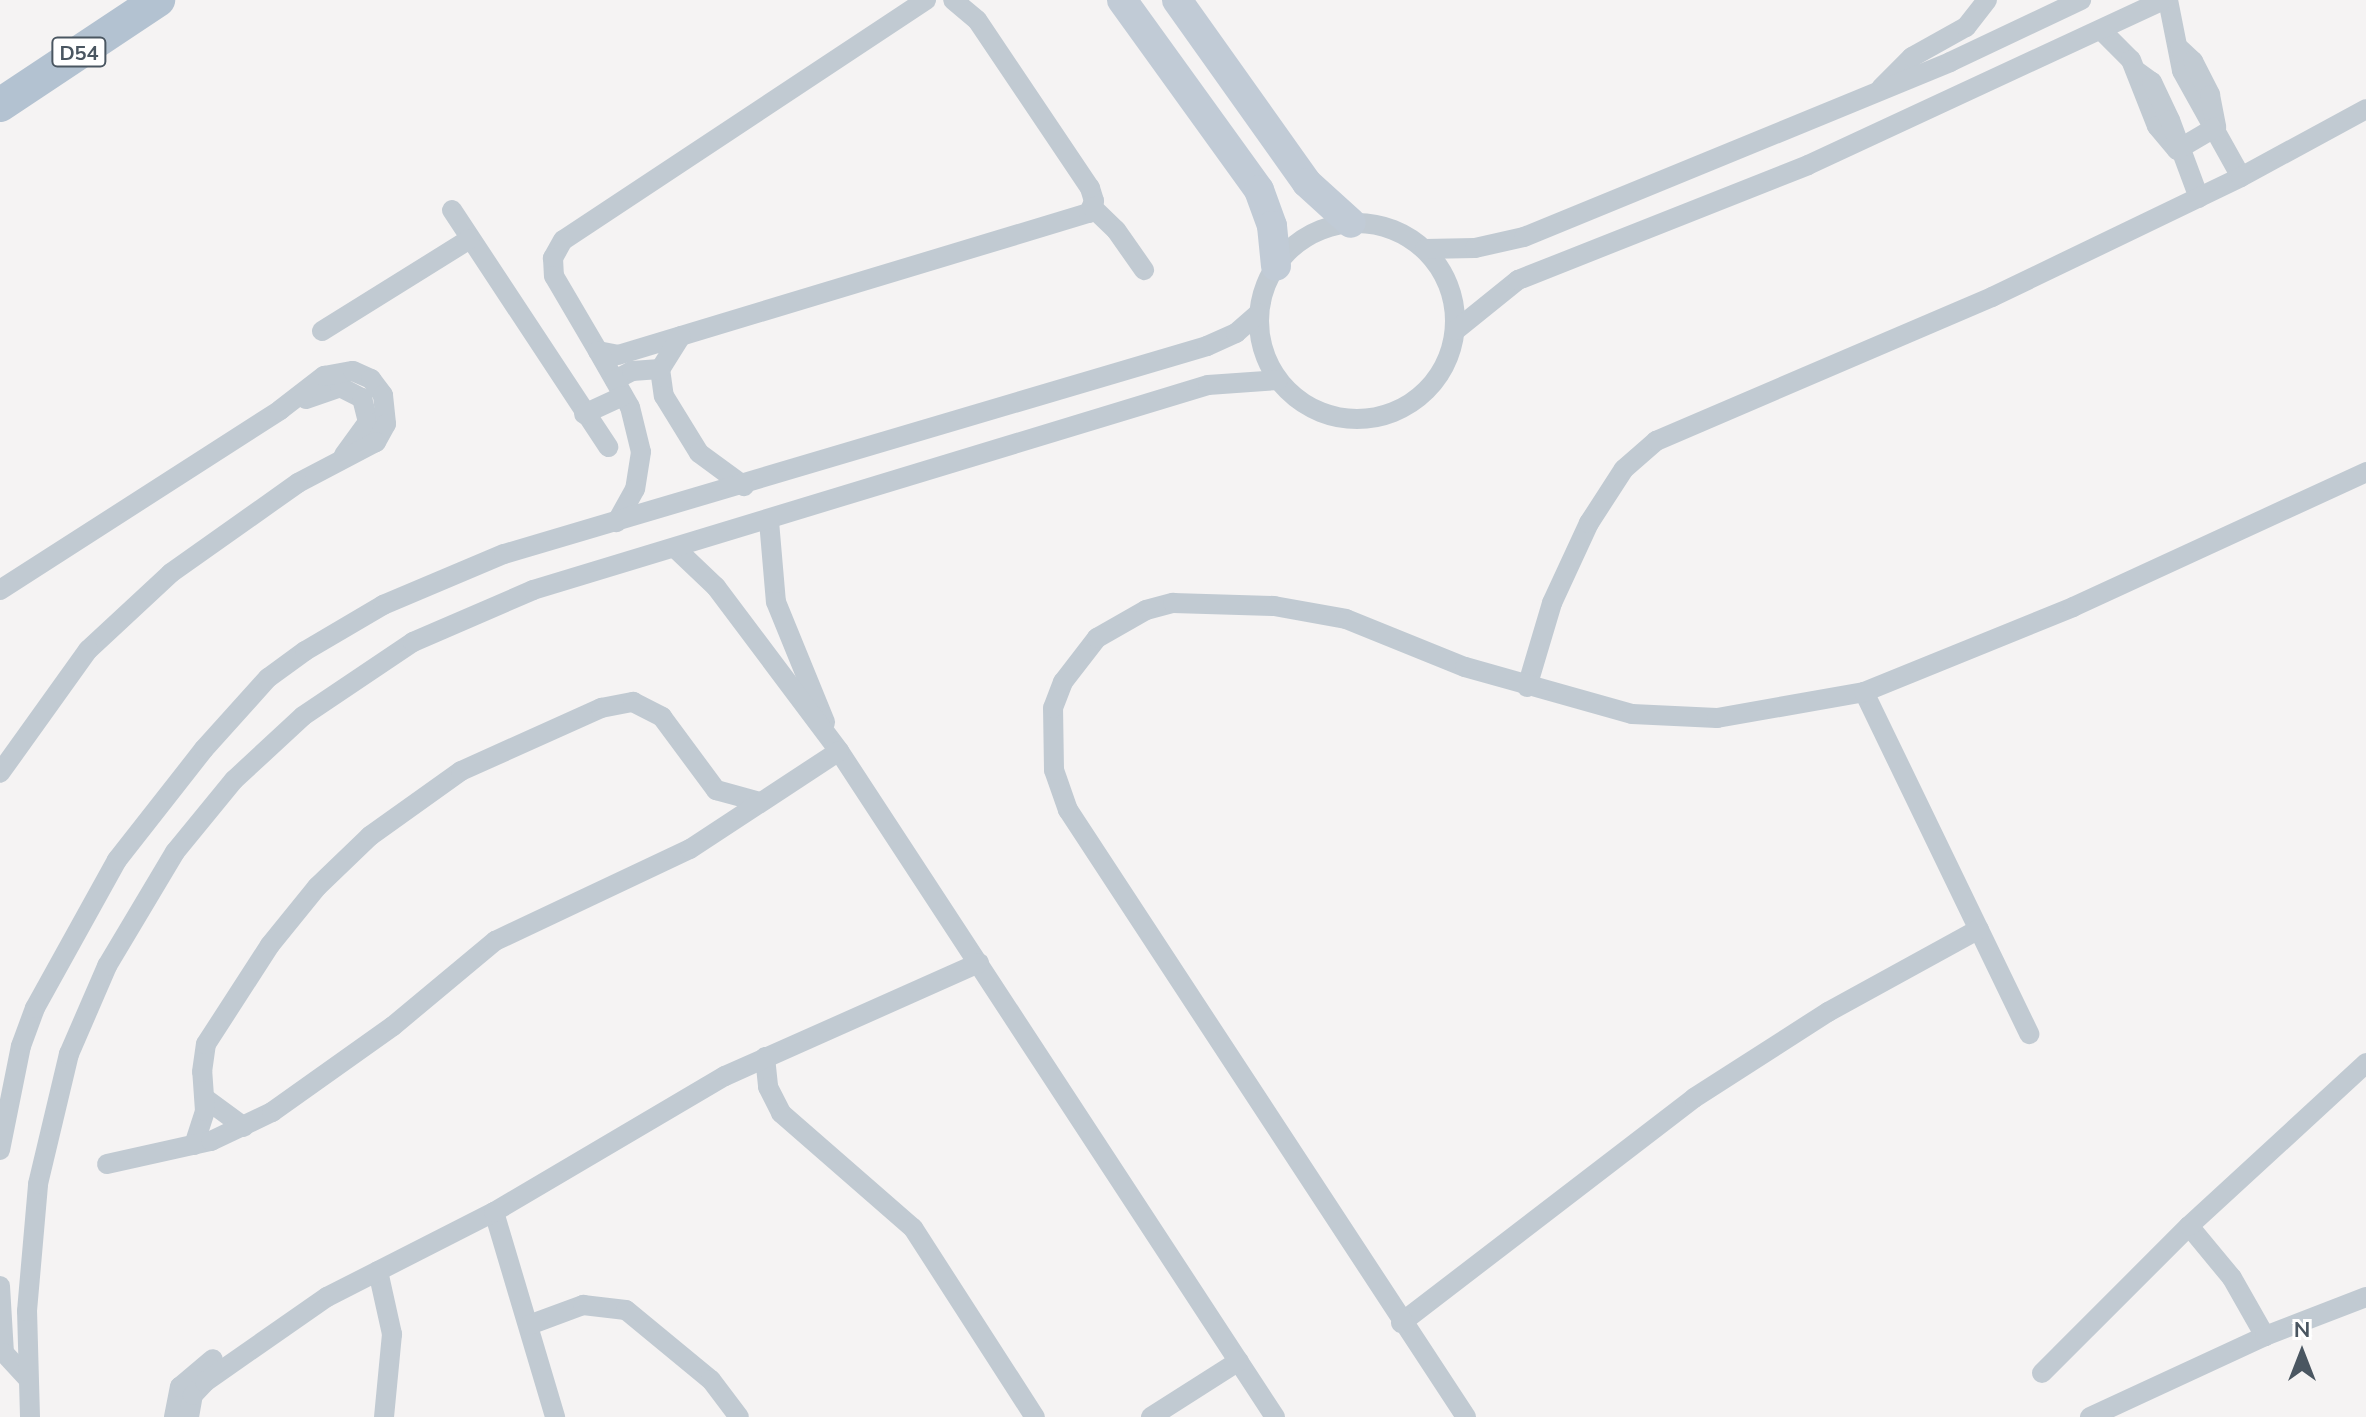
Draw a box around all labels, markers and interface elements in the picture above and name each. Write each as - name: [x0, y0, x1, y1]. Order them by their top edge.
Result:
- road number: D54: [51, 36, 107, 68]
- north arrow: [2262, 1313, 2342, 1393]
- text: N: [2294, 1315, 2310, 1343]

